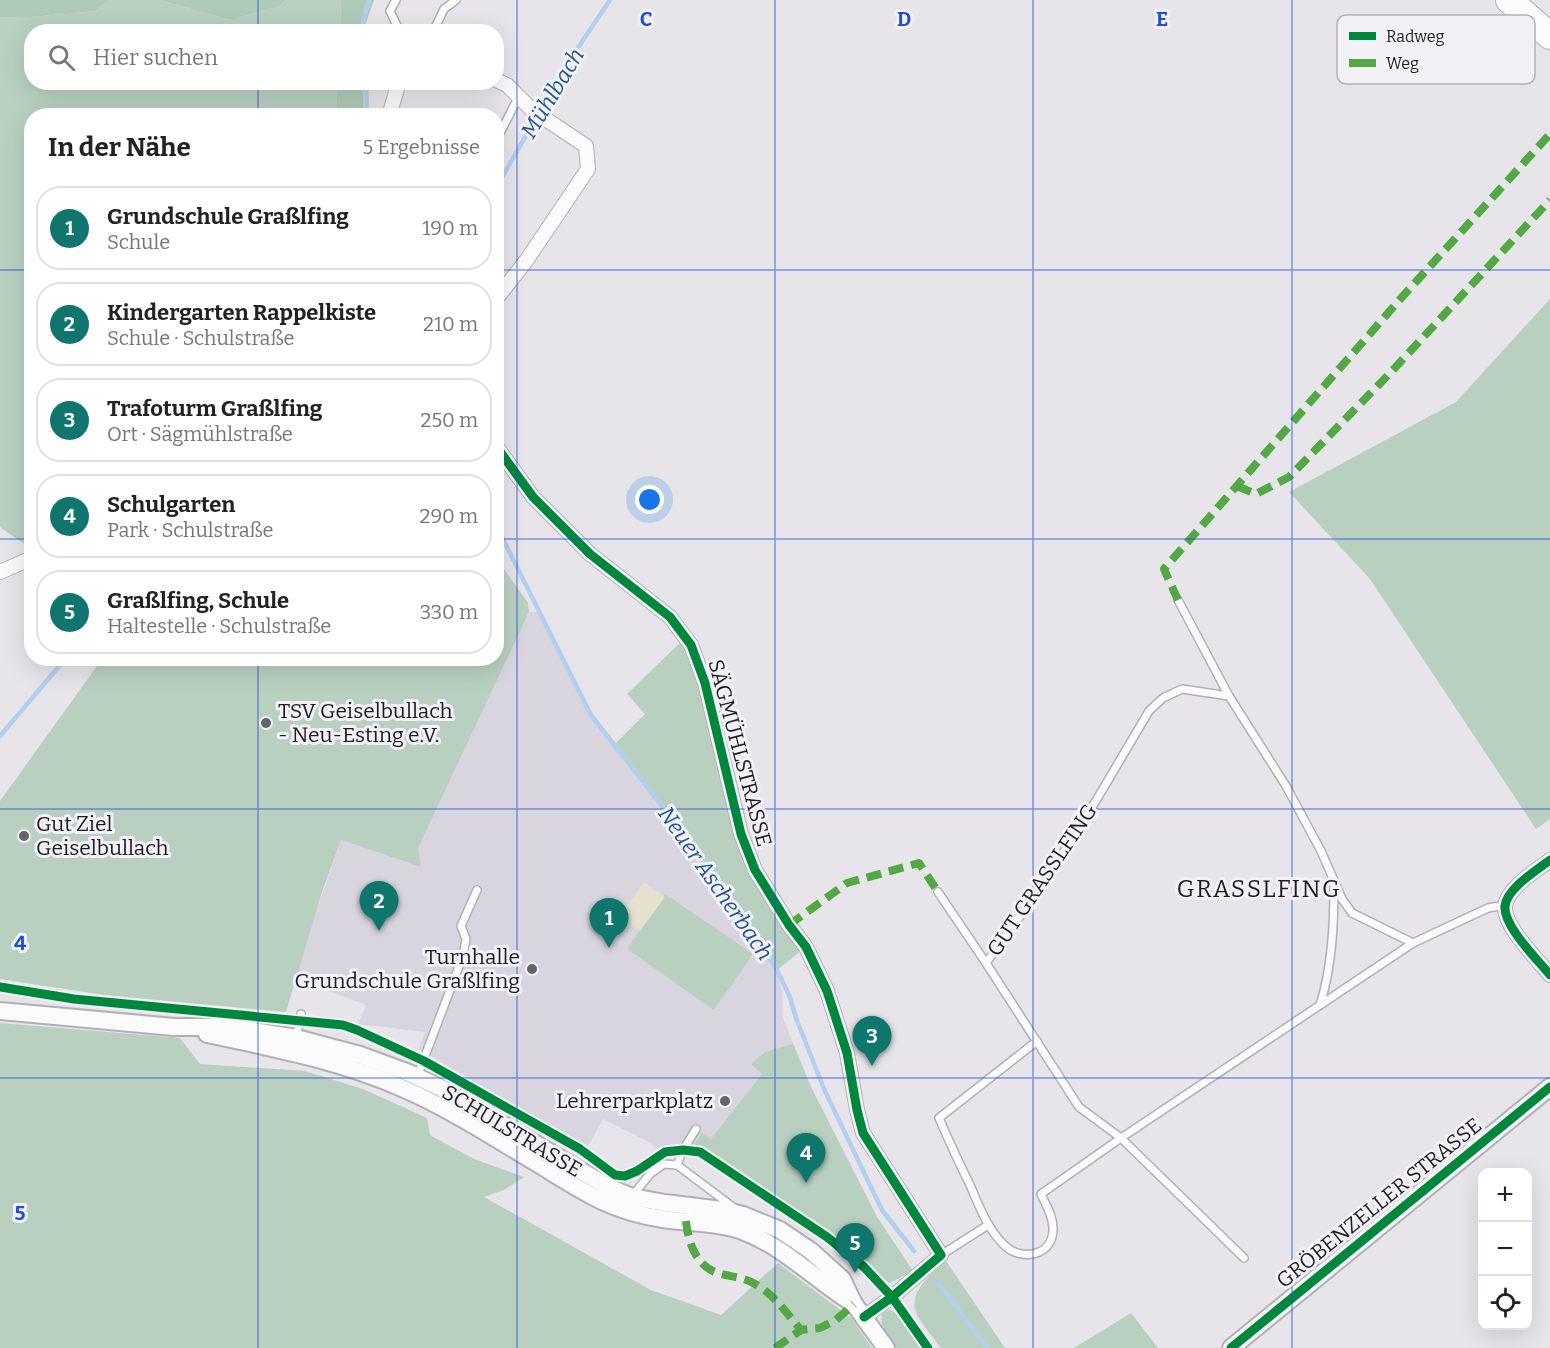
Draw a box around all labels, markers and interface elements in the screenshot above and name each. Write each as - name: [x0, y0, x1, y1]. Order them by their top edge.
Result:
- text: C: [640, 7, 652, 31]
- text: D: [897, 7, 911, 31]
- text: E: [1156, 7, 1168, 31]
- legend: [1337, 15, 1535, 84]
- search box: [24, 24, 504, 90]
- text: Radweg: [1386, 27, 1444, 46]
- icon: search: [45, 41, 78, 74]
- water label: Mühlbach: [515, 43, 590, 143]
- text: Hier suchen: [93, 44, 218, 71]
- text: Weg: [1386, 54, 1419, 73]
- text: In der Nähe: [48, 132, 191, 163]
- text: 5 Ergebnisse: [363, 135, 480, 159]
- text: Grundschule Graßlfing: [107, 203, 349, 230]
- text: 1: [65, 216, 74, 240]
- text: 190 m: [422, 216, 478, 240]
- text: Schule: [107, 230, 170, 254]
- text: Kindergarten Rappelkiste: [107, 299, 376, 326]
- text: 2: [64, 312, 75, 336]
- text: 210 m: [423, 312, 478, 336]
- text: Schule · Schulstraße: [107, 326, 294, 350]
- text: Trafoturm Graßlfing: [107, 395, 323, 422]
- text: 3: [64, 408, 75, 432]
- text: 250 m: [421, 408, 478, 432]
- text: Ort · Sägmühlstraße: [107, 422, 293, 446]
- your location: [635, 485, 664, 514]
- text: Schulgarten: [107, 491, 236, 518]
- text: 4: [63, 504, 76, 528]
- text: 290 m: [420, 504, 478, 528]
- text: Park · Schulstraße: [107, 518, 273, 542]
- text: Graßlfing, Schule: [107, 587, 289, 614]
- text: 5: [64, 600, 75, 624]
- text: 330 m: [420, 600, 478, 624]
- text: Haltestelle · Schulstraße: [107, 614, 331, 638]
- street label: SÄGMÜHLSTRASSE: [703, 657, 777, 849]
- place label: TSV Geiselbullach - Neu-Esting e.V.: [278, 698, 453, 748]
- marker: TSV Geiselbullach - Neu-Esting e.V.: [259, 716, 273, 730]
- street label: GUT GRASSLFING: [981, 799, 1103, 961]
- water label: Neuer Ascherbach: [652, 801, 779, 965]
- place label: Gut Ziel Geiselbullach: [36, 811, 169, 861]
- marker: Gut Ziel Geiselbullach: [17, 829, 31, 843]
- district label: GRASSLFING: [1177, 875, 1341, 903]
- pin: 2: [360, 882, 398, 931]
- pin: 1: [590, 898, 628, 948]
- text: 4: [14, 931, 26, 955]
- place label: Turnhalle Grundschule Graßlfing: [294, 944, 520, 994]
- marker: Turnhalle Grundschule Graßlfing: [525, 962, 539, 976]
- pin: 3: [852, 1016, 892, 1066]
- street label: SCHULSTRASSE: [437, 1079, 587, 1183]
- place label: Lehrerparkplatz: [556, 1088, 713, 1114]
- marker: Lehrerparkplatz: [718, 1094, 732, 1108]
- street label: GRÖBENZELLER STRASSE: [1271, 1112, 1487, 1294]
- pin: 4: [786, 1134, 826, 1183]
- map controls: [1478, 1168, 1532, 1330]
- button: +: [1478, 1168, 1532, 1222]
- text: 5: [15, 1201, 26, 1225]
- button: −: [1478, 1222, 1532, 1276]
- pin: 5: [836, 1224, 874, 1273]
- button: locate: [1478, 1276, 1532, 1330]

